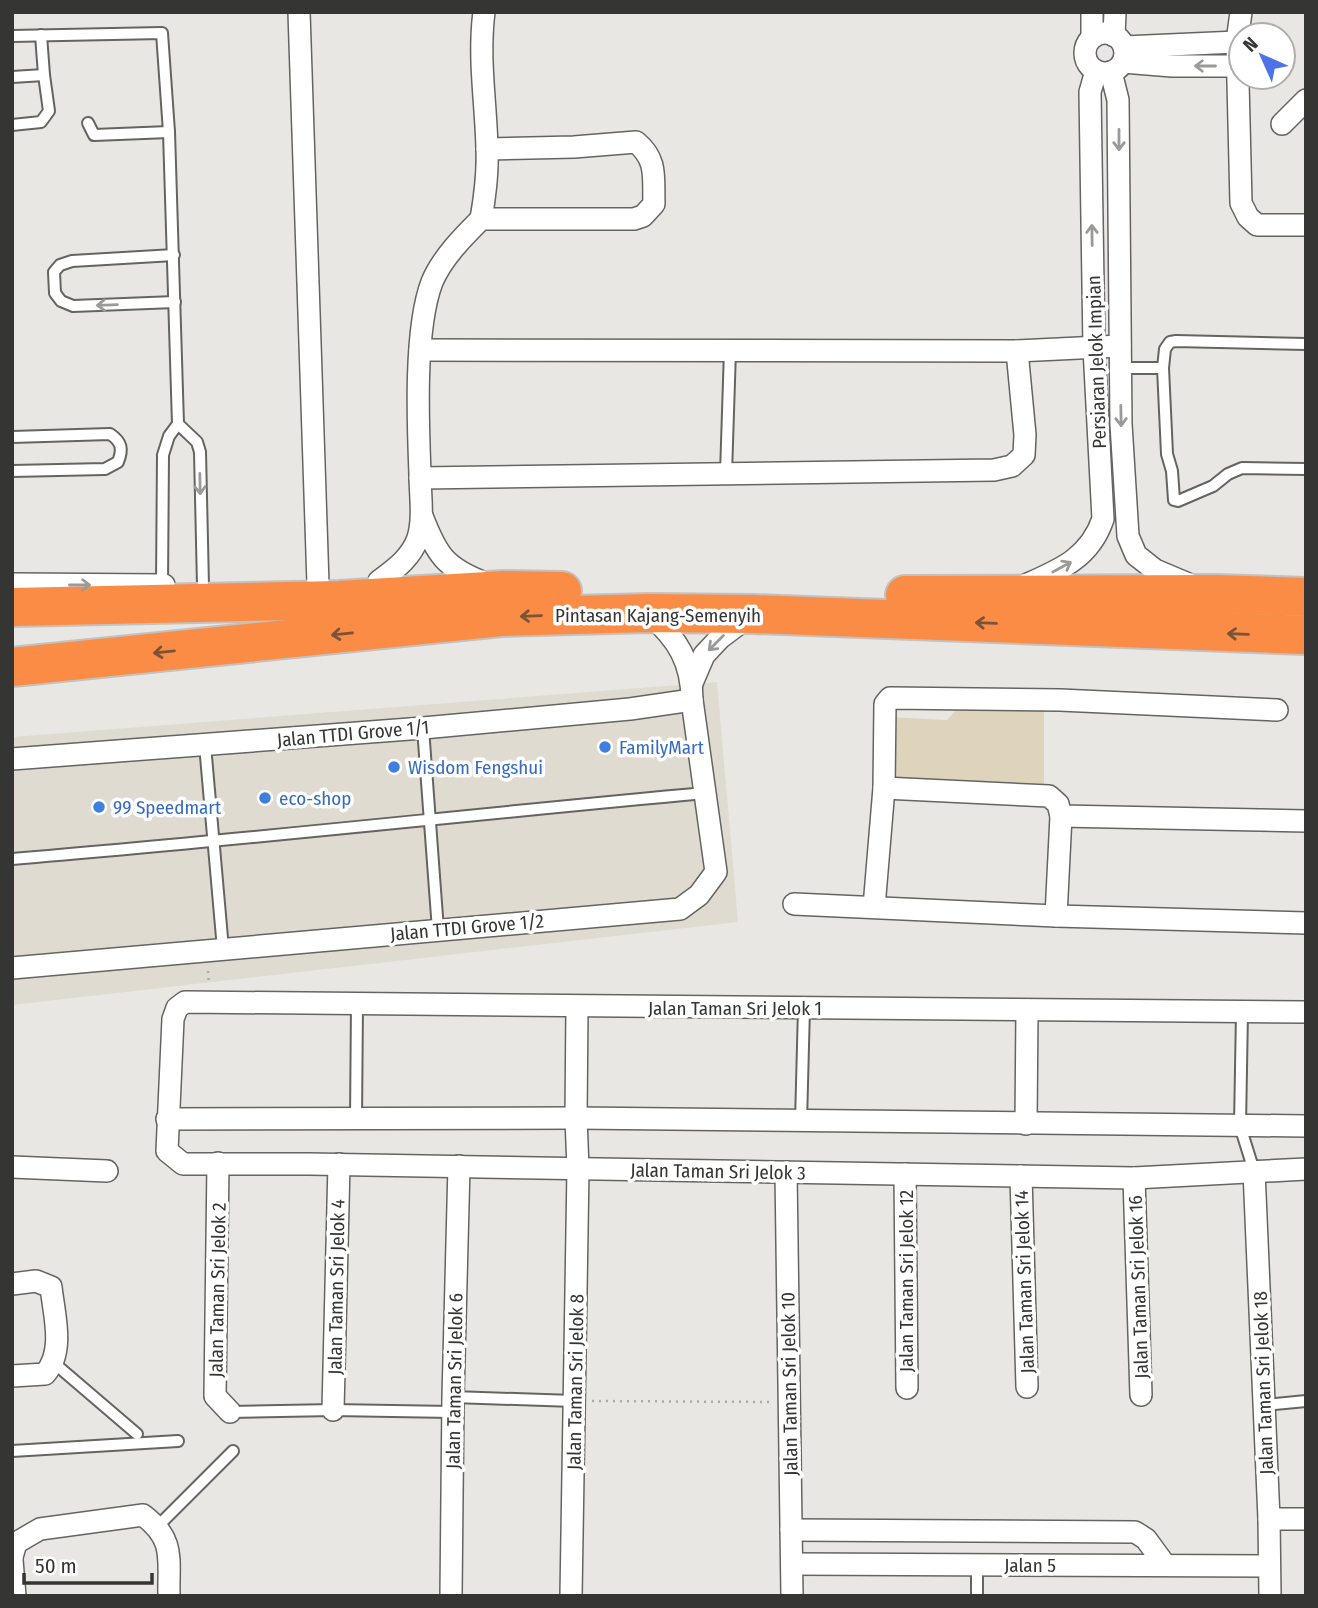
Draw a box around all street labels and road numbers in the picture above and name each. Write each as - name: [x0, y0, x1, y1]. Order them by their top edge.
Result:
- street label: Persiaran Jelok Impian: [1082, 275, 1111, 449]
- street label: Pintasan Kajang-Semenyih: [555, 604, 761, 627]
- street label: Jalan TTDI Grove 1/1: [276, 715, 430, 752]
- street label: Jalan TTDI Grove 1/2: [389, 909, 545, 946]
- street label: Jalan Taman Sri Jelok 1: [648, 997, 822, 1020]
- street label: Jalan Taman Sri Jelok 3: [630, 1158, 806, 1185]
- street label: Jalan Taman Sri Jelok 12: [895, 1190, 918, 1372]
- street label: Jalan Taman Sri Jelok 14: [1010, 1190, 1039, 1374]
- street label: Jalan Taman Sri Jelok 16: [1124, 1195, 1153, 1379]
- street label: Jalan Taman Sri Jelok 4: [323, 1199, 350, 1375]
- street label: Jalan Taman Sri Jelok 2: [204, 1202, 231, 1378]
- street label: Jalan Taman Sri Jelok 18: [1249, 1291, 1278, 1475]
- street label: Jalan Taman Sri Jelok 10: [776, 1292, 803, 1476]
- street label: Jalan Taman Sri Jelok 6: [441, 1293, 468, 1469]
- street label: Jalan Taman Sri Jelok 8: [562, 1294, 589, 1470]
- street label: Jalan 5: [1004, 1554, 1056, 1577]

